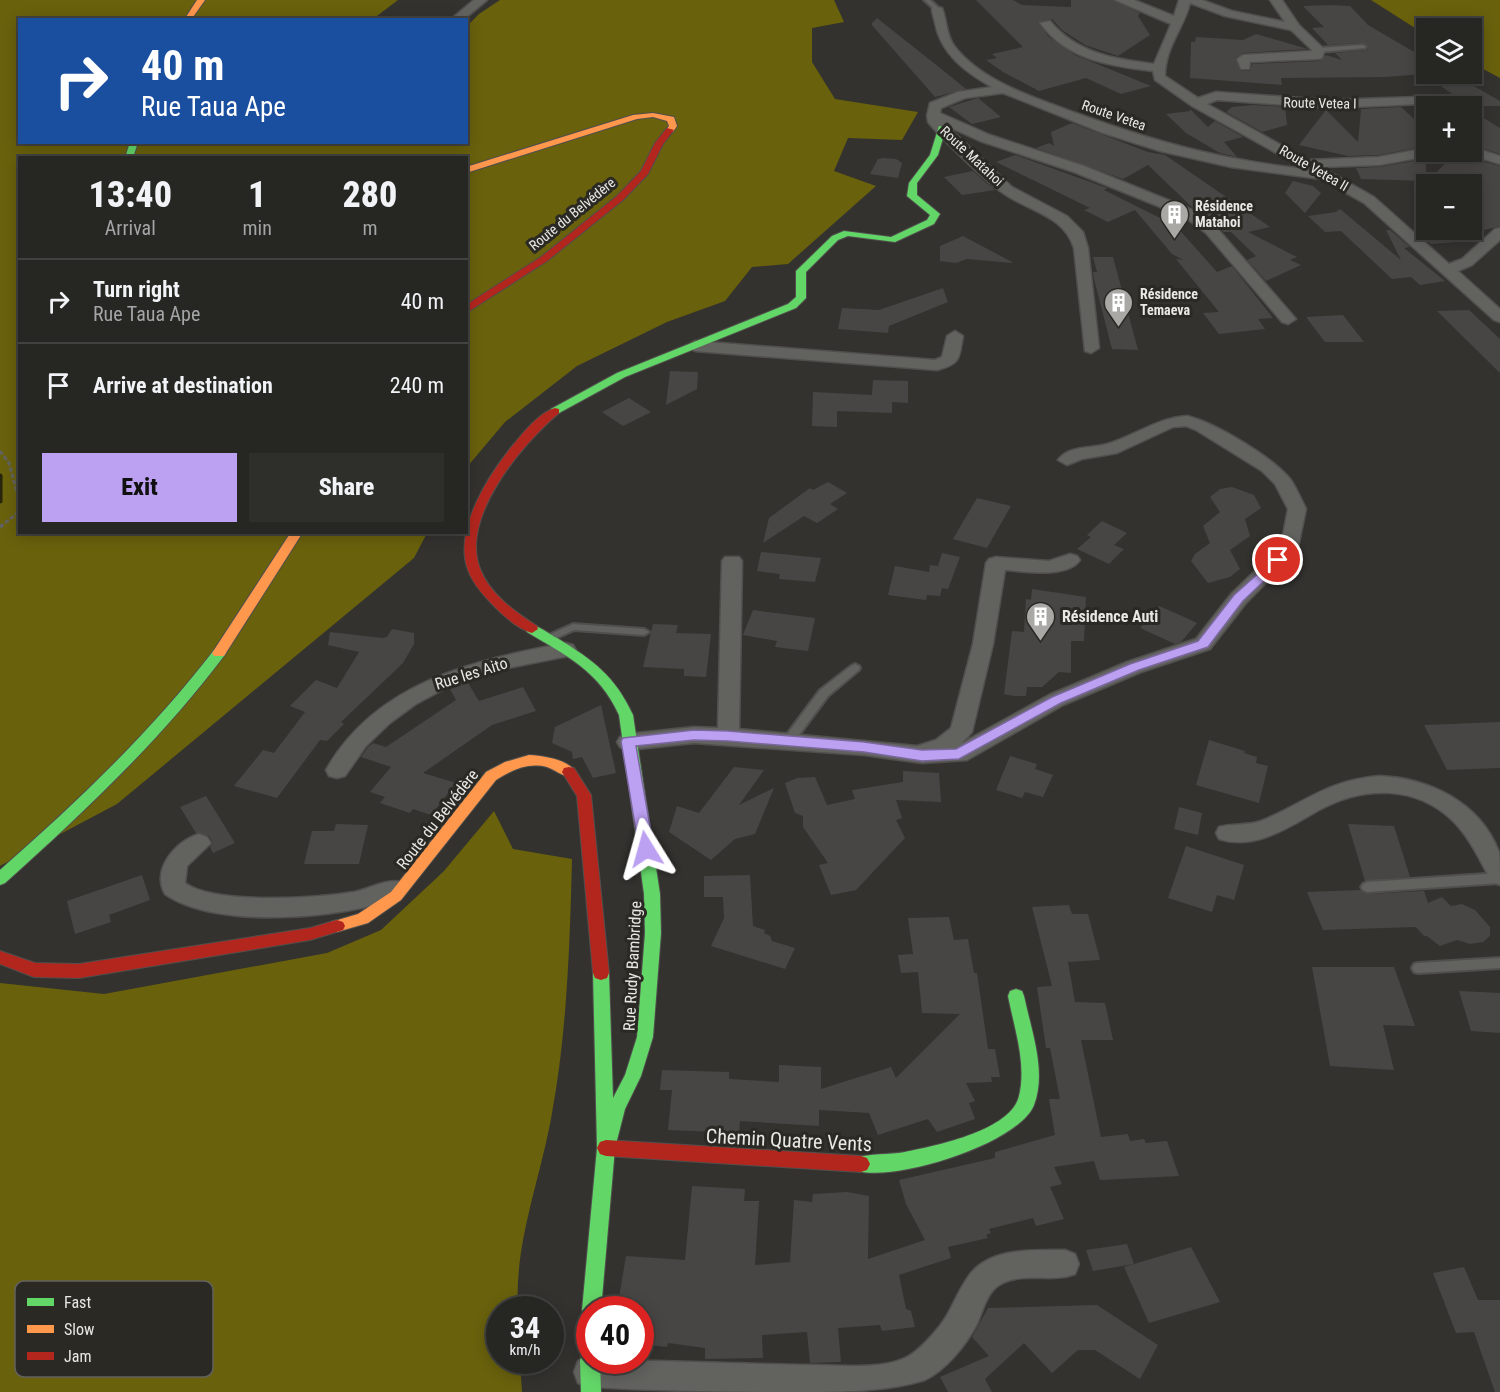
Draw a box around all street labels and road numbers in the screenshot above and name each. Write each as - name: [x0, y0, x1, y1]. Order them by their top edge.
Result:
- street label: Route Vetea I: [1283, 94, 1357, 112]
- street label: Route Vetea: [1080, 97, 1148, 133]
- street label: Route Matahoi: [937, 123, 1007, 189]
- street label: Route Vetea II: [1277, 142, 1351, 194]
- street label: Route du Belvédère: [526, 174, 619, 254]
- street label: Rue les Aito: [432, 653, 510, 694]
- street label: Route du Belvédère: [393, 766, 482, 873]
- street label: Rue Rudy Bambridge: [620, 901, 645, 1031]
- street label: Chemin Quatre Vents: [705, 1124, 873, 1156]

